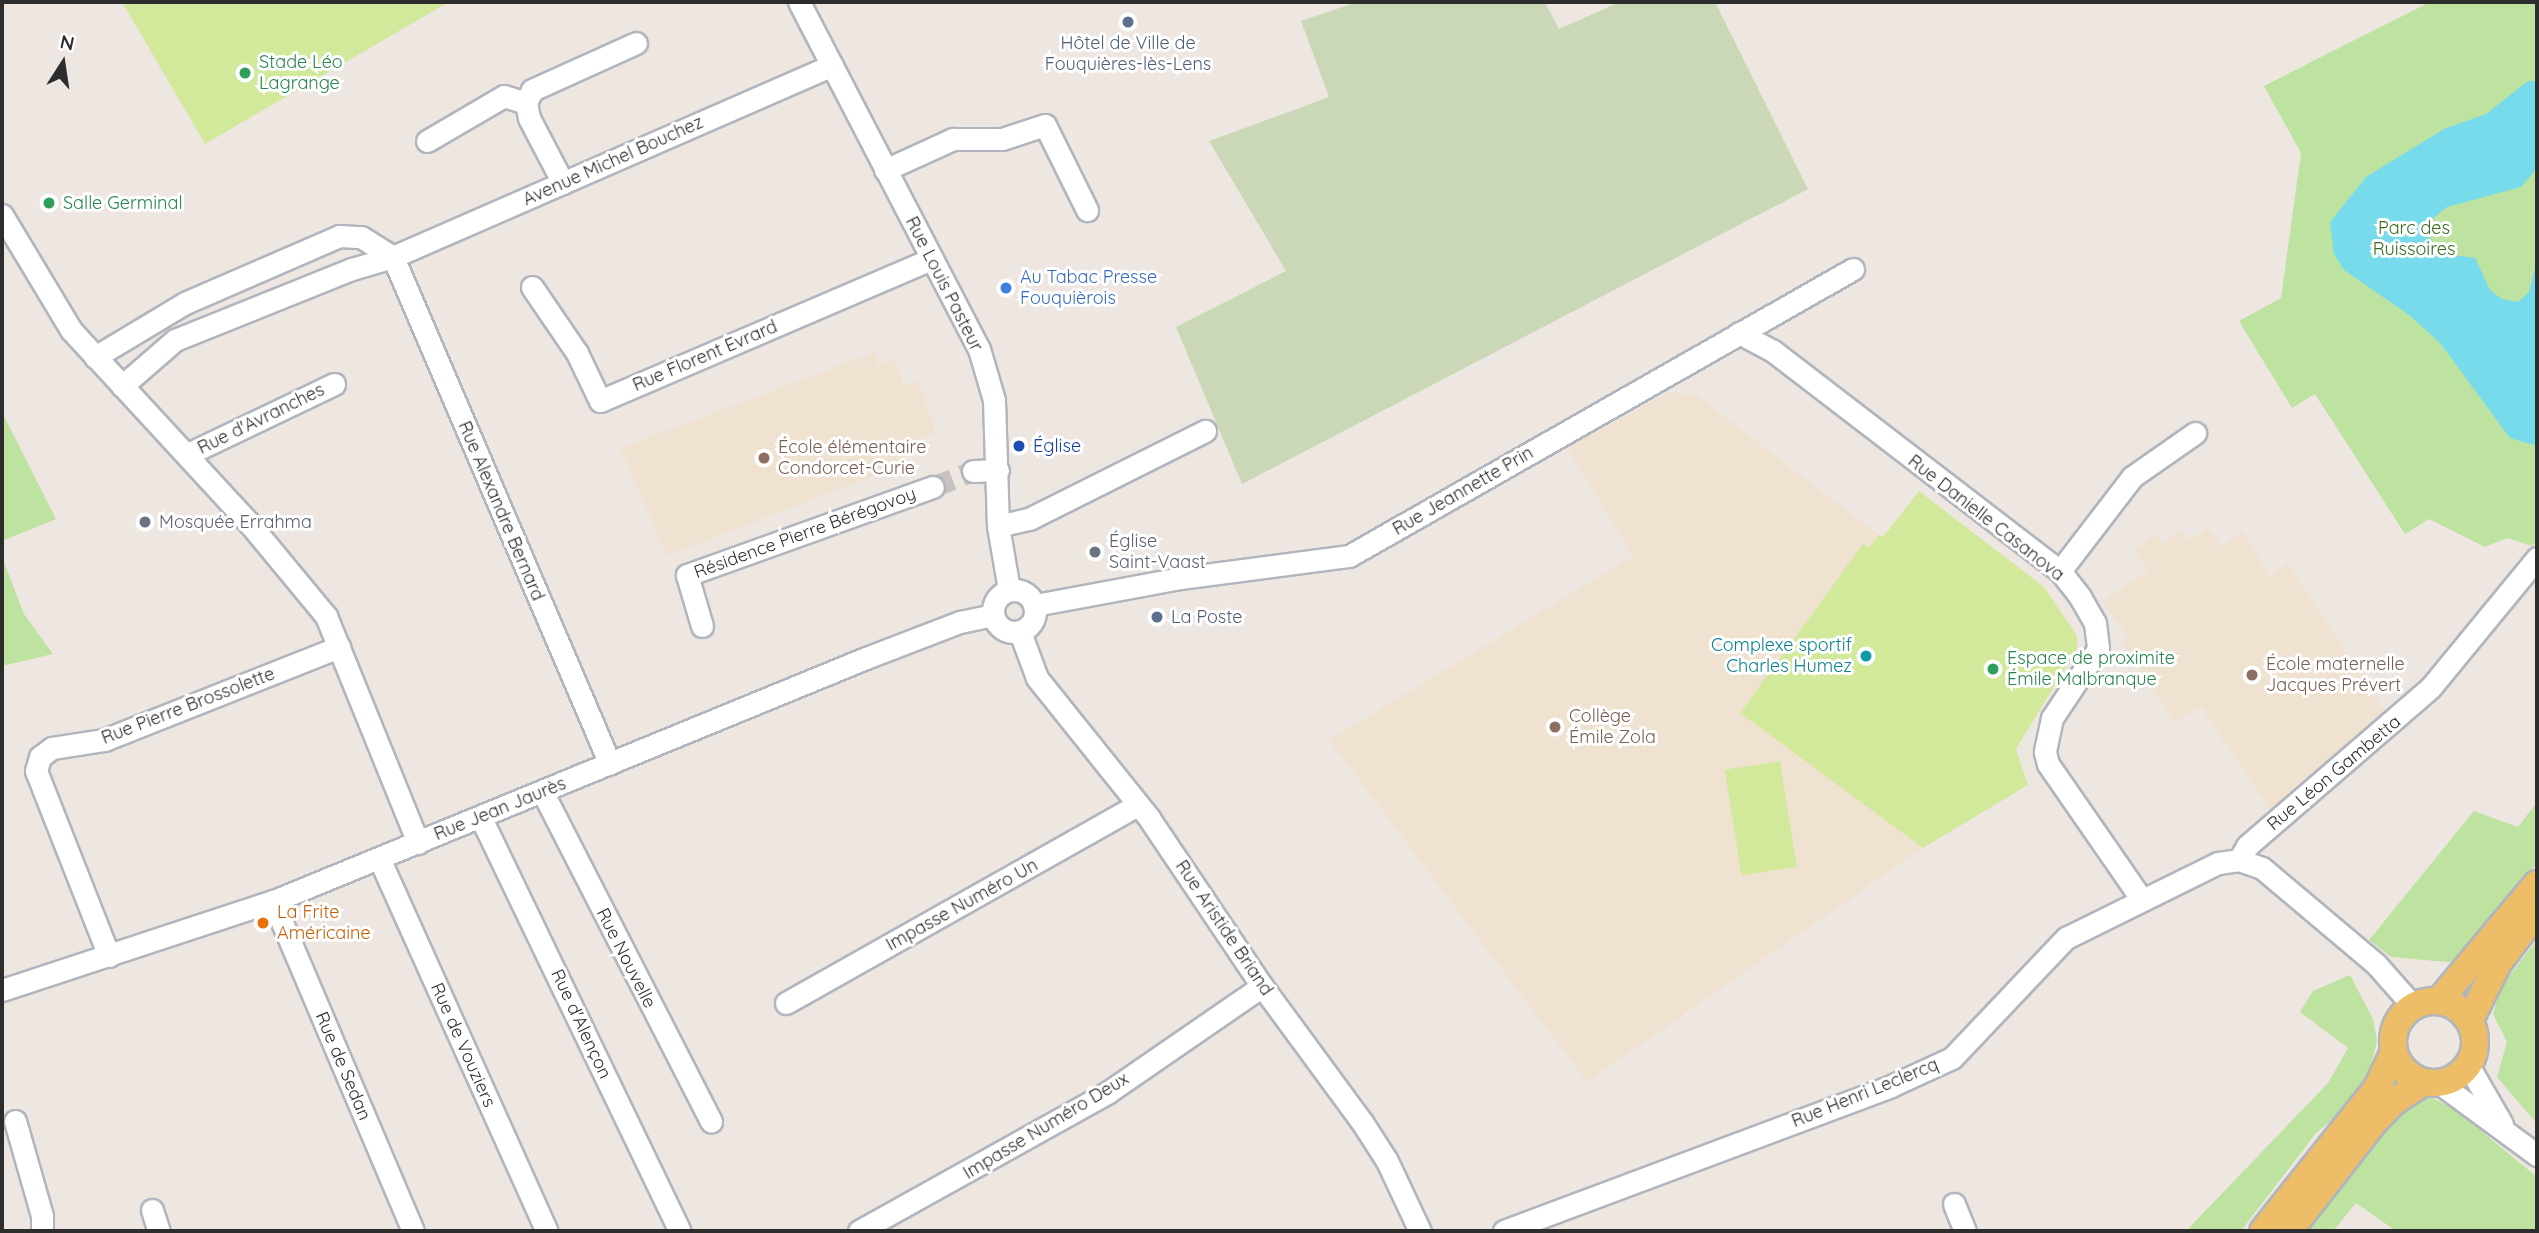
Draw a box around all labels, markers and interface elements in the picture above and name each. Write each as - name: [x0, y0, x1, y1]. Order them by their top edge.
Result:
- marker: Hôtel de Ville de Fouquières-lès-Lens: [1120, 14, 1136, 30]
- north arrow: [28, 28, 98, 98]
- text: N: [58, 29, 77, 56]
- place label: Hôtel de Ville de Fouquières-lès-Lens: [1045, 33, 1211, 76]
- place label: Stade Léo Lagrange: [259, 52, 343, 94]
- marker: Stade Léo Lagrange: [237, 65, 253, 81]
- street label: Avenue Michel Bouchez: [519, 111, 707, 211]
- place label: Salle Germinal: [63, 192, 183, 214]
- marker: Salle Germinal: [41, 195, 57, 211]
- street label: Rue Louis Pasteur: [901, 213, 987, 355]
- park label: Parc des Ruissoires: [2373, 218, 2455, 260]
- place label: Au Tabac Presse Fouquièrois: [1020, 267, 1157, 310]
- marker: Au Tabac Presse Fouquièrois: [998, 280, 1014, 296]
- street label: Rue Florent Evrard: [629, 316, 781, 396]
- street label: Rue d'Avranches: [194, 379, 328, 459]
- street label: Rue Alexandre Bernard: [453, 418, 549, 604]
- place label: Église: [1033, 435, 1081, 457]
- place label: École élémentaire Condorcet-Curie: [778, 437, 926, 480]
- marker: Église: [1011, 438, 1027, 454]
- street label: Rue Jeannette Prin: [1389, 442, 1537, 540]
- marker: École élémentaire Condorcet-Curie: [756, 450, 772, 466]
- street label: Rue Danielle Casanova: [1904, 450, 2068, 586]
- street label: Résidence Pierre Bérégovoy: [691, 483, 919, 583]
- place label: Mosquée Errahma: [159, 511, 312, 533]
- marker: Mosquée Errahma: [137, 514, 153, 530]
- place label: Église Saint-Vaast: [1109, 531, 1206, 574]
- marker: Église Saint-Vaast: [1087, 544, 1103, 560]
- place label: La Poste: [1171, 606, 1242, 628]
- marker: La Poste: [1149, 609, 1165, 625]
- place label: Complexe sportif Charles Humez: [1711, 635, 1852, 678]
- marker: Complexe sportif Charles Humez: [1858, 648, 1874, 664]
- place label: Espace de proximite Émile Malbranque: [2007, 648, 2175, 690]
- place label: École maternelle Jacques Prévert: [2266, 654, 2405, 696]
- marker: Espace de proximite Émile Malbranque: [1985, 661, 2001, 677]
- street label: Rue Pierre Brossolette: [98, 663, 278, 749]
- marker: École maternelle Jacques Prévert: [2244, 667, 2260, 683]
- place label: Collège Émile Zola: [1569, 706, 1656, 748]
- street label: Rue Léon Gambetta: [2263, 711, 2405, 835]
- marker: Collège Émile Zola: [1547, 719, 1563, 735]
- street label: Rue Jean Jaurès: [431, 773, 569, 845]
- street label: Impasse Numéro Un: [882, 854, 1042, 956]
- street label: Rue Aristide Briand: [1171, 856, 1277, 1000]
- place label: La Frite Américaine: [277, 902, 371, 944]
- street label: Rue Nouvelle: [592, 904, 660, 1012]
- marker: La Frite Américaine: [255, 915, 271, 931]
- street label: Rue d'Alençon: [546, 966, 616, 1082]
- street label: Rue de Vouziers: [426, 979, 500, 1111]
- street label: Rue de Sedan: [310, 1009, 376, 1123]
- street label: Rue Henri Leclercq: [1788, 1054, 1942, 1132]
- street label: Impasse Numéro Deux: [959, 1068, 1133, 1184]

